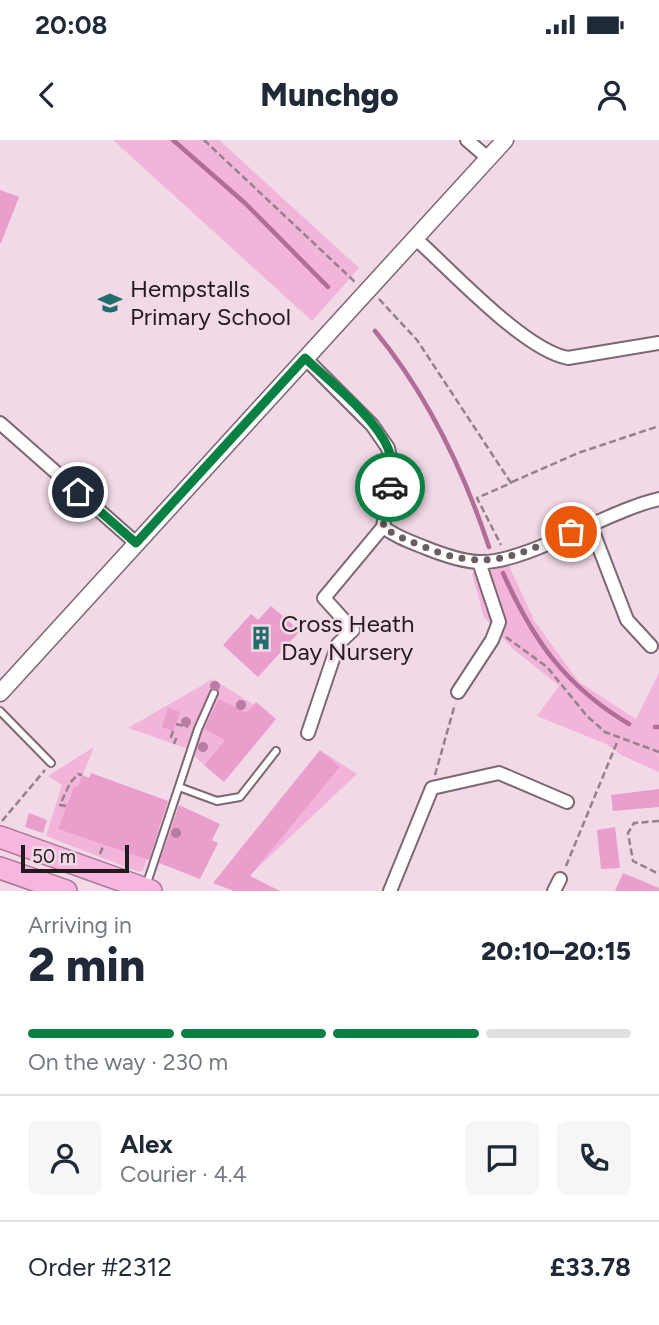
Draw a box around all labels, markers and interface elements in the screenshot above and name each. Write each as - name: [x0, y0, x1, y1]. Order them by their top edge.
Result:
- text: 20:08: [35, 9, 108, 41]
- icon: back: [28, 76, 66, 114]
- text: Munchgo: [260, 76, 399, 114]
- icon: person: [593, 76, 631, 114]
- place label: Hempstalls Primary School: [130, 274, 291, 331]
- school or university icon: Hempstalls Primary School: [96, 289, 124, 317]
- courier: [355, 452, 425, 522]
- pin: [48, 462, 108, 522]
- icon: car: [371, 468, 409, 506]
- icon: home: [59, 473, 97, 511]
- pin: [541, 502, 601, 562]
- icon: bag: [552, 513, 590, 551]
- place label: Cross Heath Day Nursery: [281, 609, 414, 666]
- building icon: Cross Heath Day Nursery: [247, 624, 275, 652]
- scale bar: [21, 842, 130, 874]
- text: 50 m: [32, 845, 76, 868]
- text: Arriving in: [28, 911, 132, 939]
- text: 20:10–20:15: [481, 935, 631, 967]
- text: 2 min: [28, 937, 145, 993]
- text: On the way · 230 m: [28, 1048, 228, 1076]
- button: person: [28, 1121, 102, 1195]
- button: chat: [465, 1121, 539, 1195]
- button: phone: [557, 1121, 631, 1195]
- text: Alex: [120, 1128, 173, 1160]
- text: Courier · 4.4: [120, 1160, 247, 1188]
- text: Order #2312: [28, 1251, 172, 1283]
- text: £33.78: [550, 1251, 631, 1283]

